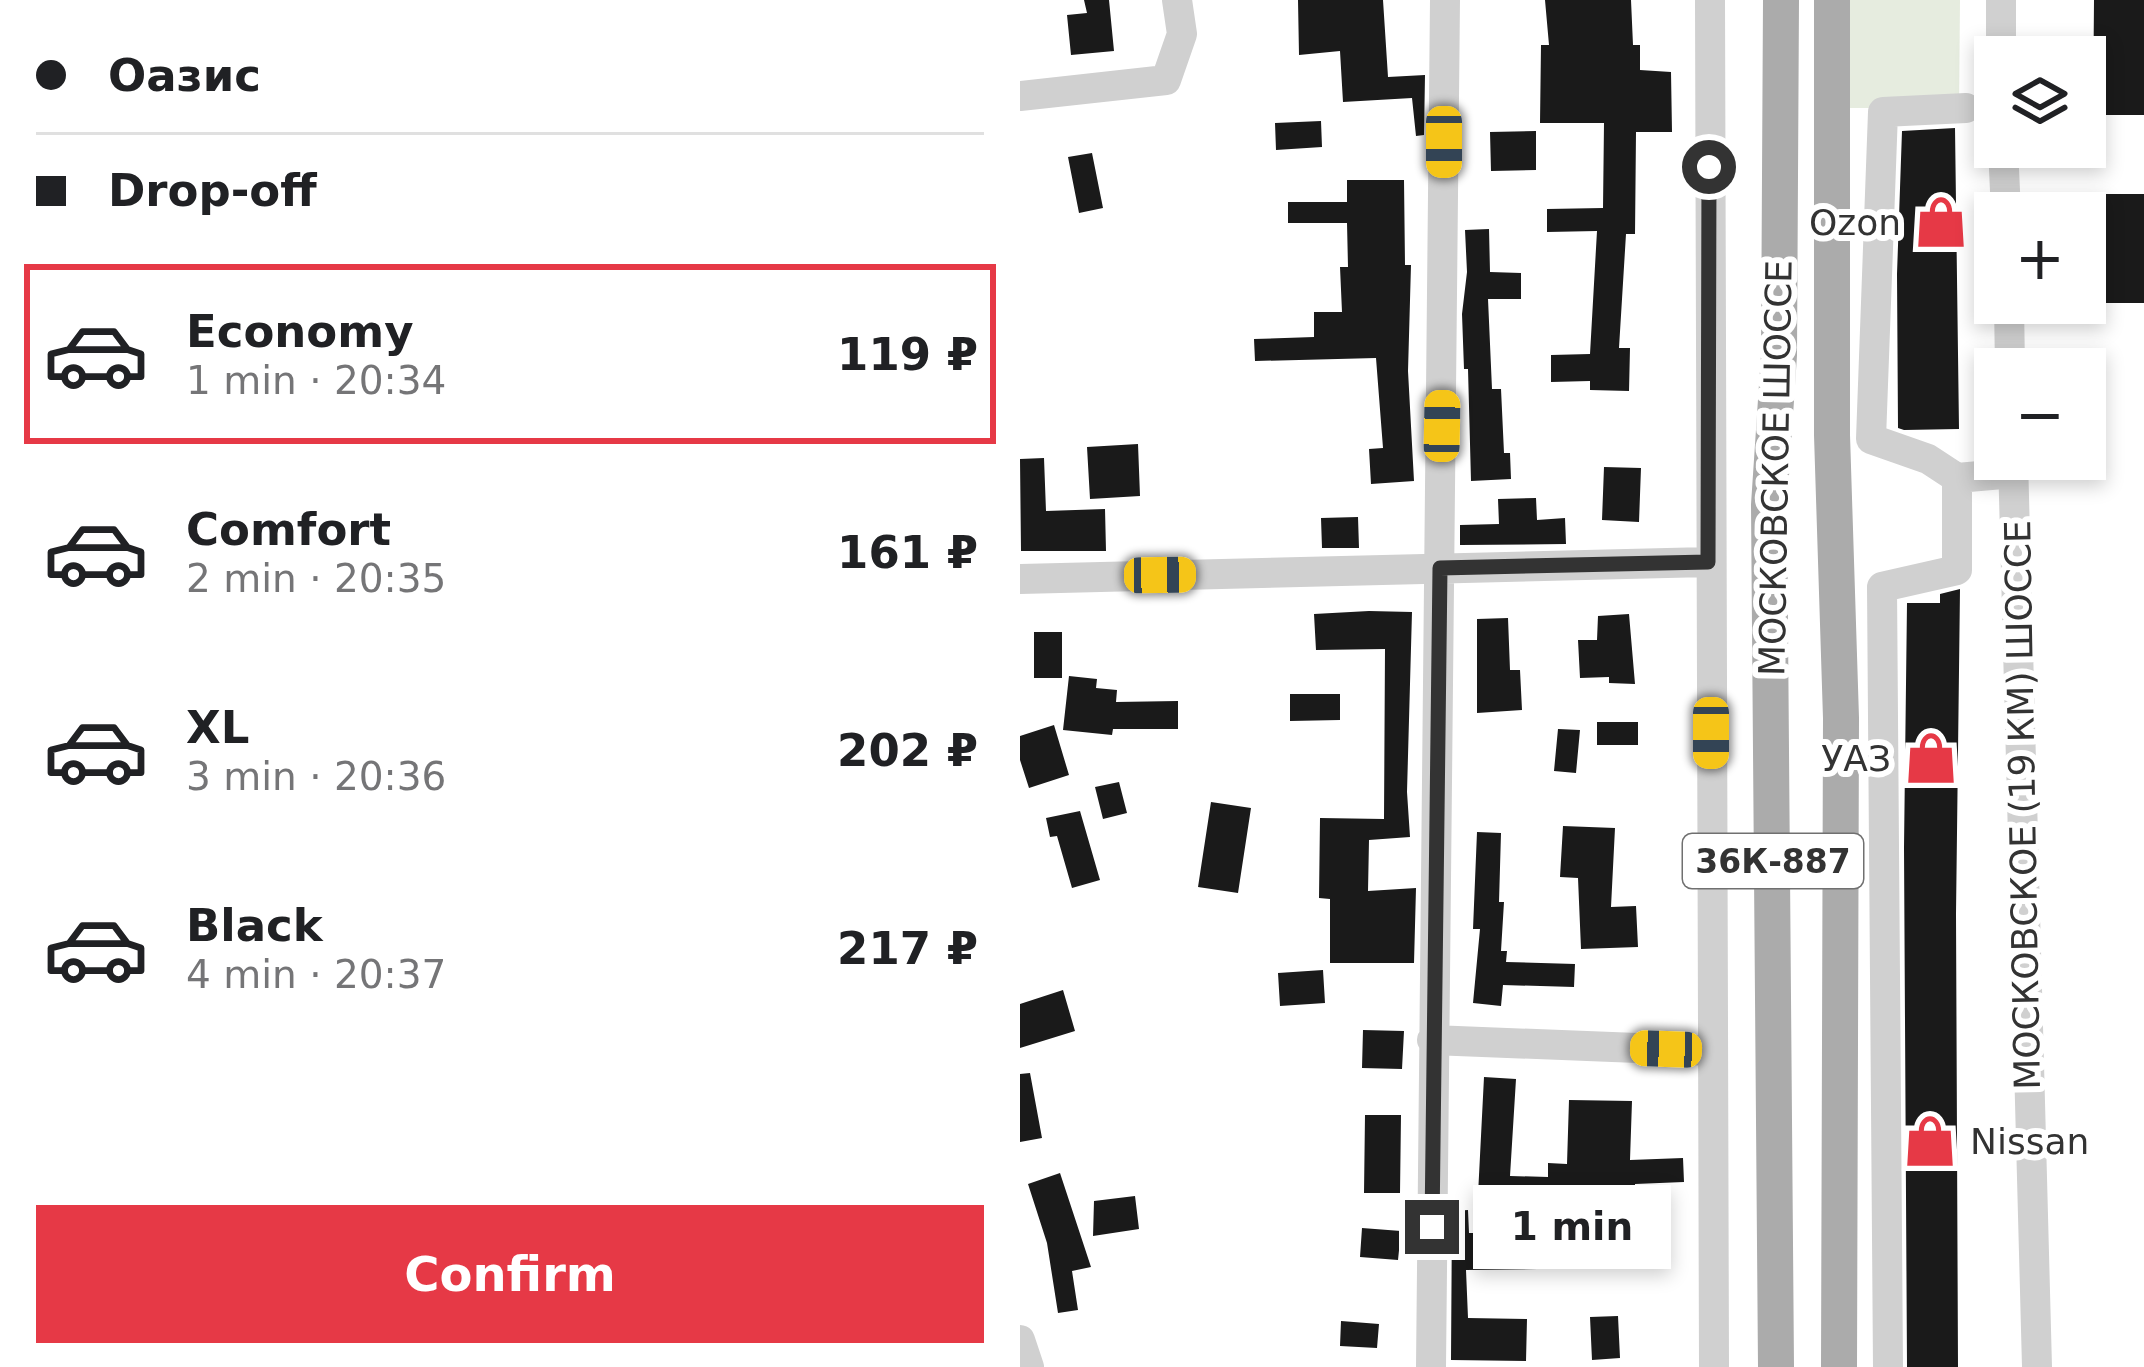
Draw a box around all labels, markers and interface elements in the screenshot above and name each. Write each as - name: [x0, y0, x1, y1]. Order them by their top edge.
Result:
- map controls: [1974, 36, 2106, 480]
- button: layers: [1974, 36, 2106, 168]
- text: Оазис: [108, 49, 261, 102]
- car: [1426, 106, 1462, 178]
- route start: [1682, 140, 1736, 194]
- text: Drop-off: [108, 164, 317, 217]
- button: +: [1974, 192, 2106, 324]
- shop icon: Ozon: [1912, 193, 1970, 251]
- place label: Ozon: [1809, 202, 1901, 243]
- street label: МОСКОВСКОЕ ШОССЕ: [1751, 260, 1800, 676]
- icon: car: [42, 300, 150, 408]
- text: Economy: [186, 305, 414, 358]
- text: 119 ₽: [837, 328, 978, 381]
- button: −: [1974, 348, 2106, 480]
- text: 1 min · 20:34: [186, 358, 446, 403]
- car: [1423, 390, 1461, 462]
- icon: car: [42, 498, 150, 606]
- text: Comfort: [186, 503, 391, 556]
- street label: МОСКОВСКОЕ (19 КМ) ШОССЕ: [1997, 520, 2048, 1090]
- text: 161 ₽: [837, 526, 978, 579]
- text: 2 min · 20:35: [186, 556, 446, 601]
- car: [1124, 556, 1196, 594]
- icon: car: [42, 696, 150, 804]
- car: [1693, 697, 1729, 769]
- text: XL: [186, 701, 249, 754]
- text: 202 ₽: [837, 724, 978, 777]
- shop icon: УАЗ: [1902, 729, 1960, 787]
- place label: УАЗ: [1821, 738, 1891, 779]
- text: 3 min · 20:36: [186, 754, 446, 799]
- road number: 36К-887: [1683, 834, 1863, 888]
- icon: car: [42, 894, 150, 1002]
- text: Black: [186, 899, 323, 952]
- text: 217 ₽: [837, 922, 978, 975]
- text: 4 min · 20:37: [186, 952, 446, 997]
- car: [1629, 1030, 1703, 1068]
- shop icon: Nissan: [1901, 1112, 1959, 1170]
- place label: Nissan: [1970, 1121, 2089, 1162]
- callout: 1 min: [1474, 1185, 1672, 1269]
- route end: [1405, 1200, 1459, 1254]
- text: 1 min: [1511, 1204, 1633, 1249]
- button: Confirm: [36, 1205, 984, 1343]

